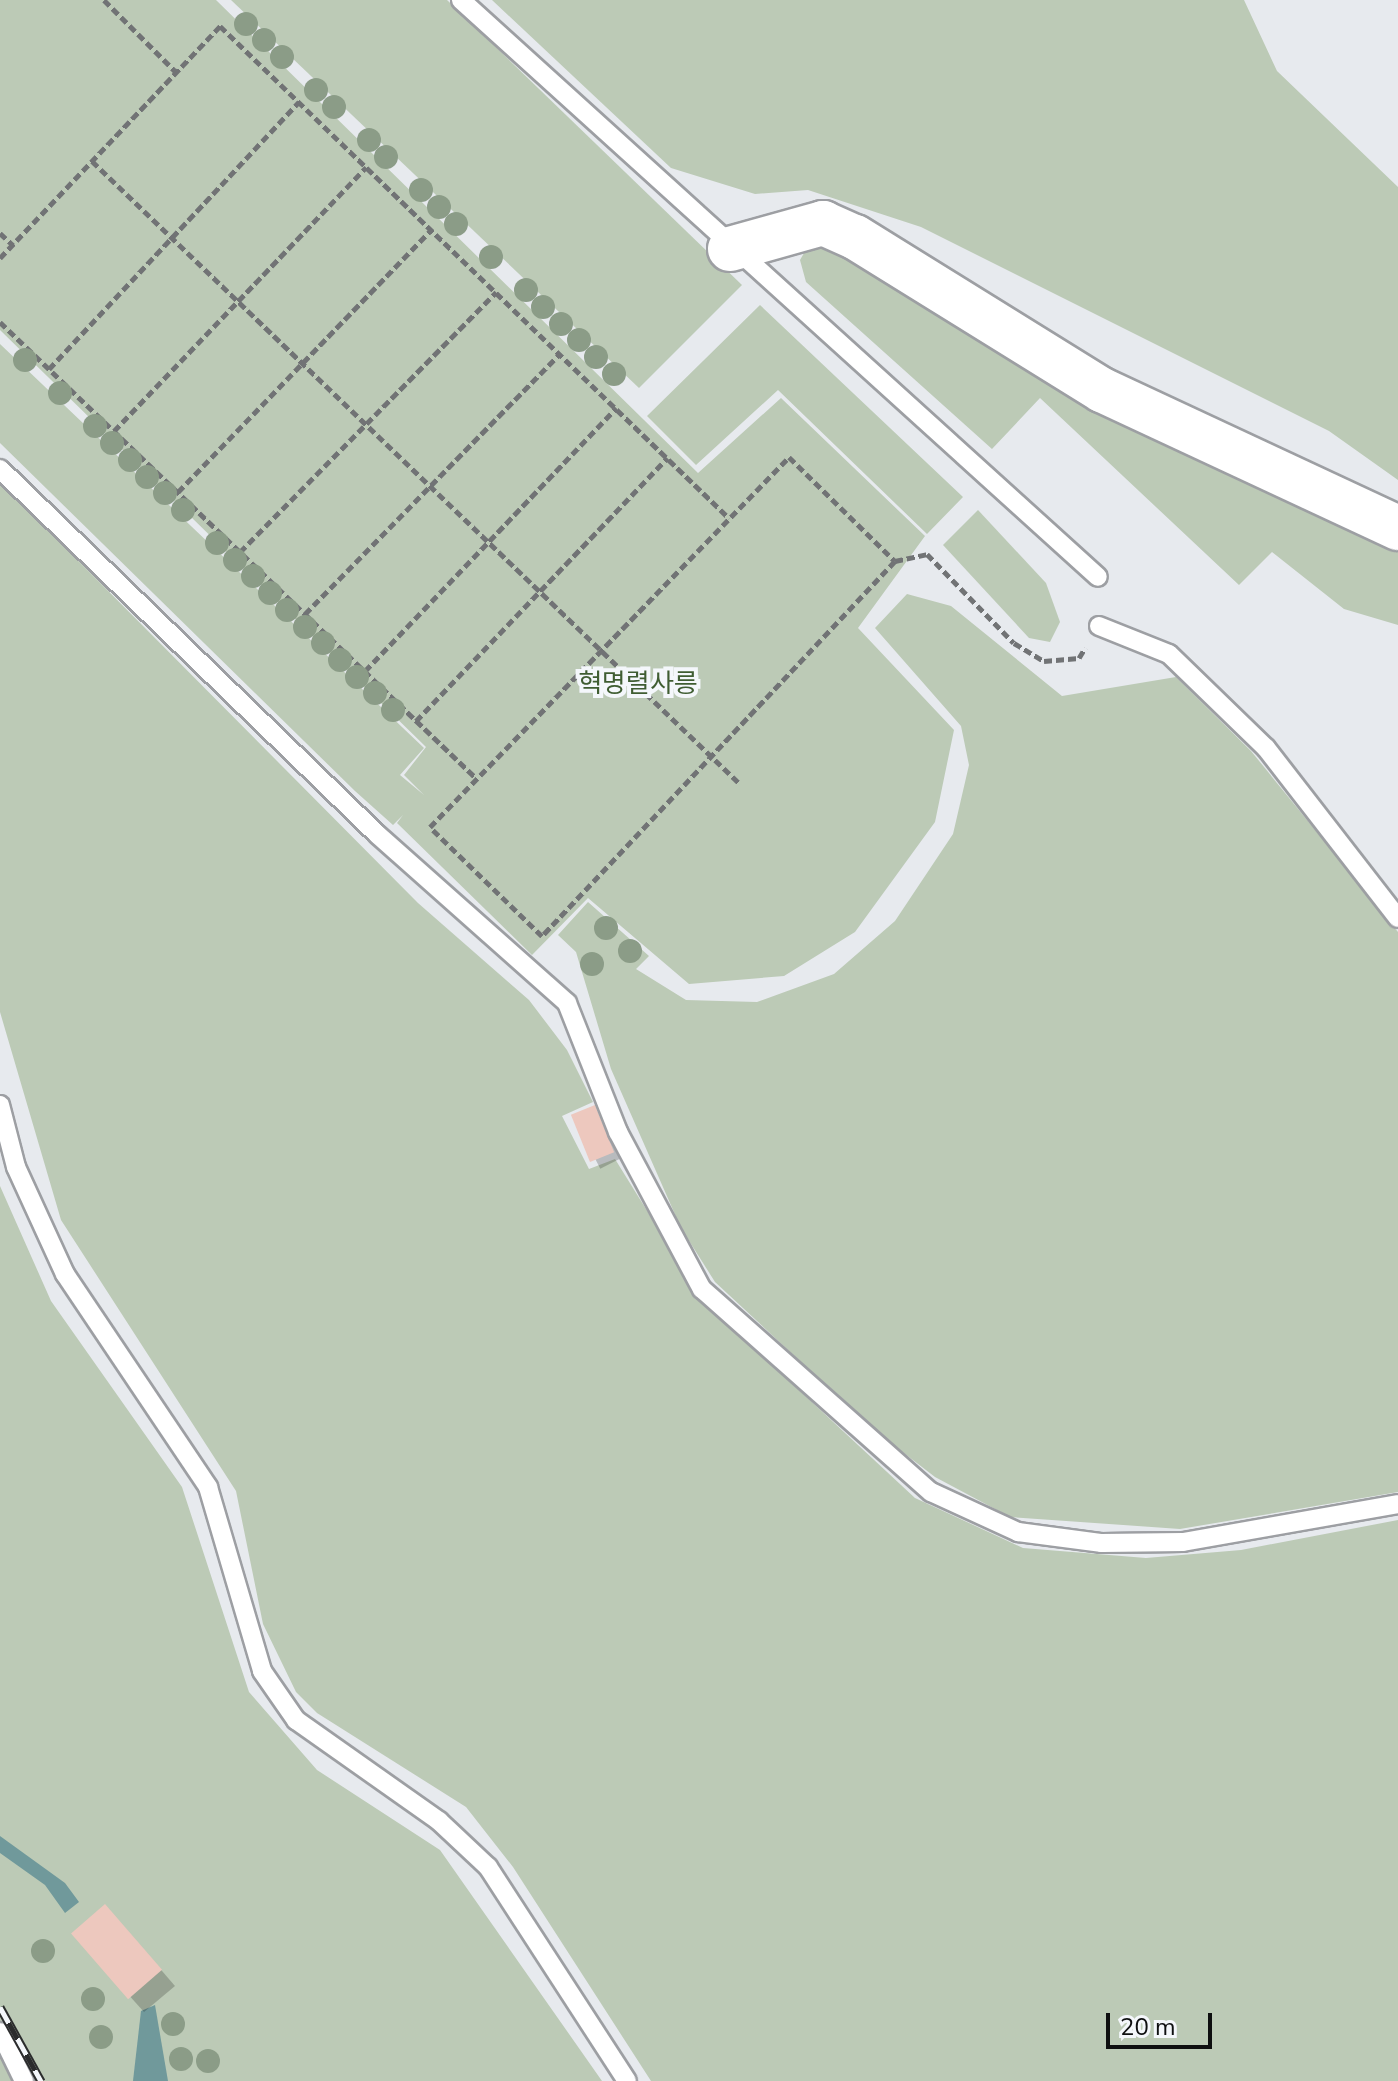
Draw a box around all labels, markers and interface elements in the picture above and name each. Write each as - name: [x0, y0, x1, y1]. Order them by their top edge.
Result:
- park label: 혁명렬사릉: [578, 668, 698, 700]
- scale bar: [1110, 1997, 1216, 2047]
- text: 20 m: [1120, 2011, 1176, 2043]

